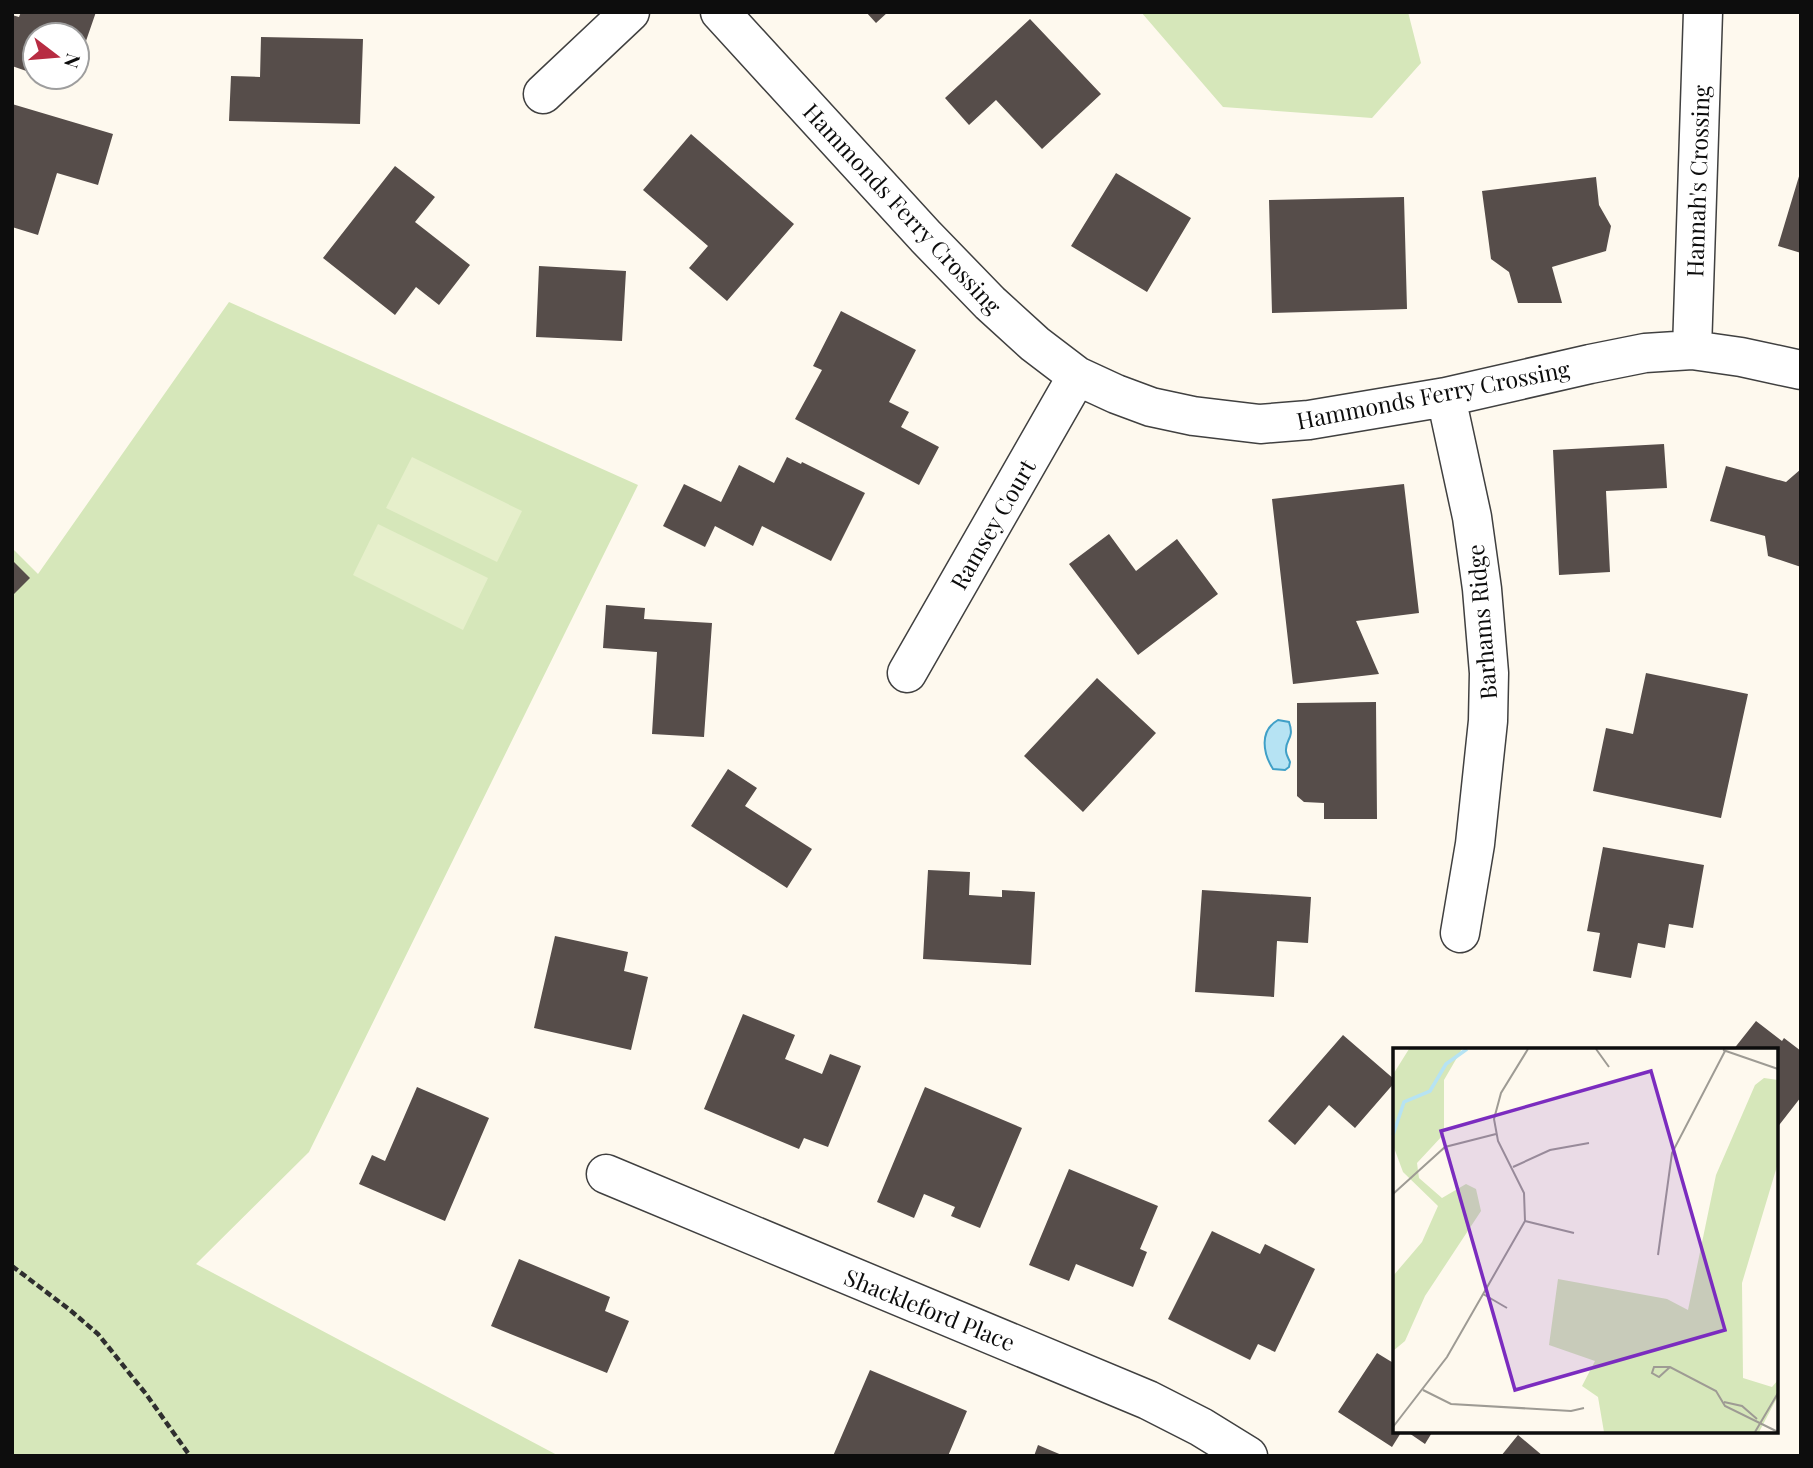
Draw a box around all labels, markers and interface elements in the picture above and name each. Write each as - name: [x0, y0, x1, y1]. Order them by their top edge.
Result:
- north arrow: [21, 21, 91, 91]
- text: N: [59, 51, 88, 71]
- street label: Hannah's Crossing: [1678, 84, 1716, 278]
- street label: Hammonds Ferry Crossing: [797, 96, 1009, 320]
- street label: Hammonds Ferry Crossing: [1294, 352, 1572, 436]
- street label: Ramsey Court: [942, 453, 1042, 595]
- street label: Barhams Ridge: [1459, 543, 1503, 701]
- inset map: [1393, 1048, 1778, 1433]
- street label: Shackleford Place: [840, 1261, 1020, 1357]

